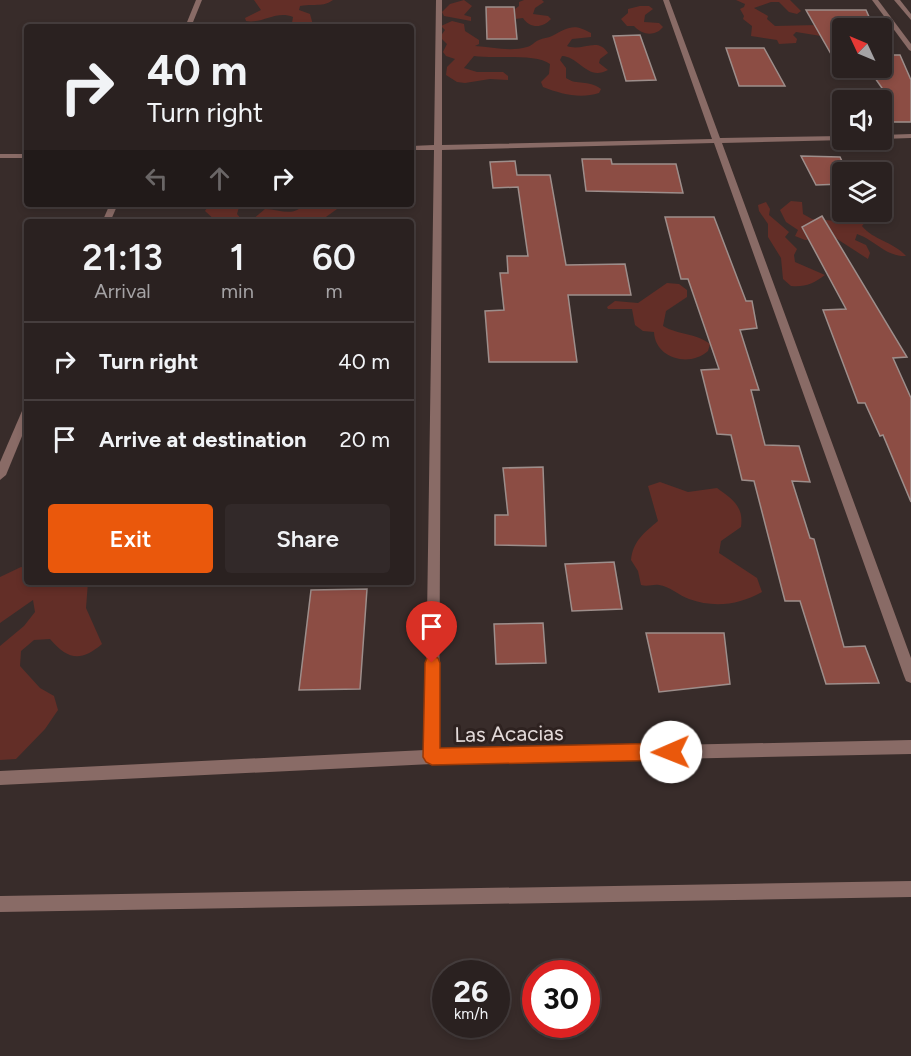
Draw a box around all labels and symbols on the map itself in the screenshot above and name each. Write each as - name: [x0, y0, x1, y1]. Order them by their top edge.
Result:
- north arrow: [832, 18, 892, 78]
- pin: [406, 601, 457, 663]
- street label: Las Acacias: [454, 720, 564, 747]
- position arrow: [639, 720, 703, 784]
- speed limit sign: 30: [522, 960, 600, 1038]

